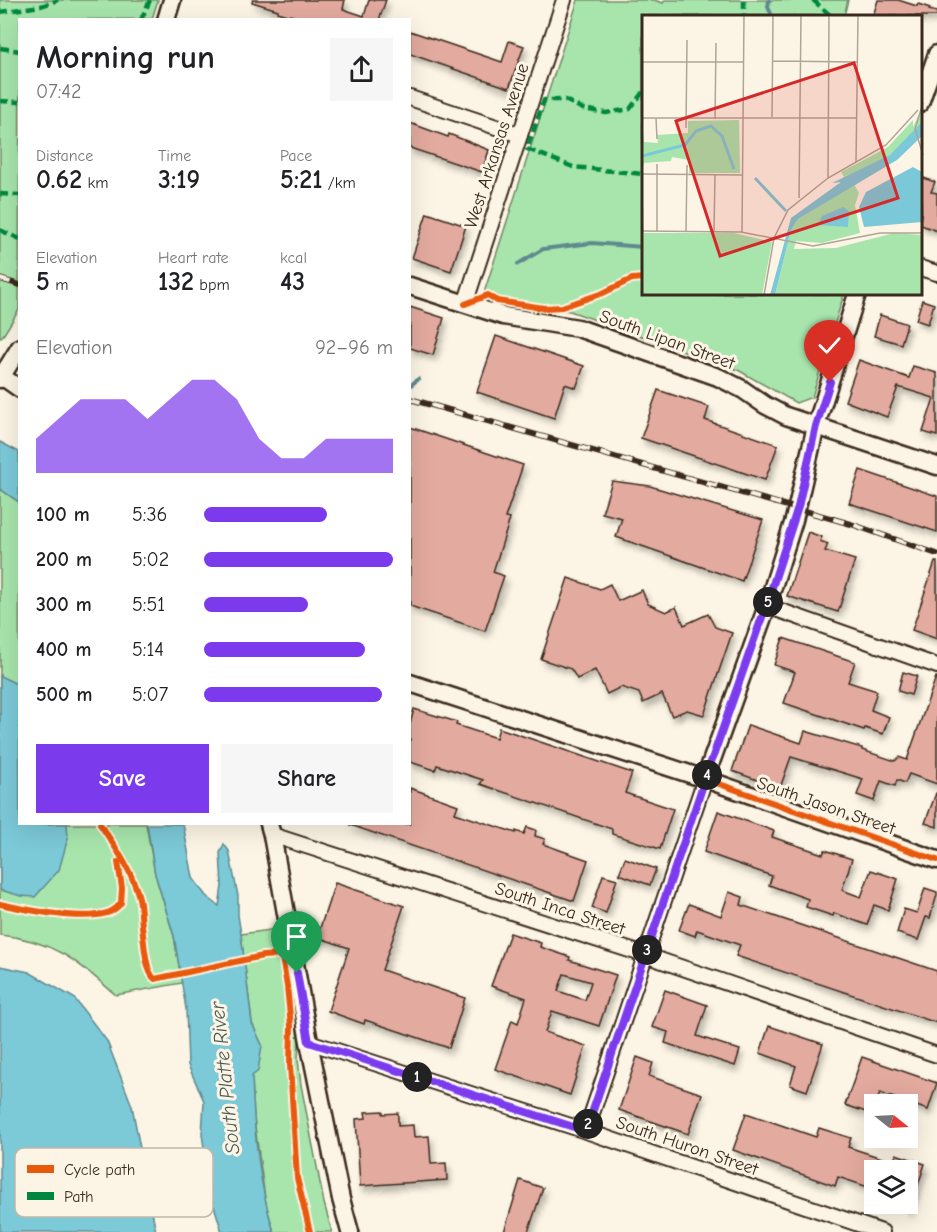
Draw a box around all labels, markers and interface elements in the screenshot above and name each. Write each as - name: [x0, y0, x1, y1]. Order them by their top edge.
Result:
- inset map: [642, 15, 922, 296]
- text: Morning run: [36, 38, 215, 76]
- button: share: [330, 38, 393, 101]
- street label: West Arkansas Avenue: [460, 61, 534, 231]
- text: 07:42: [36, 80, 81, 103]
- text: Distance: [36, 147, 93, 165]
- text: Time: [158, 147, 191, 165]
- text: Pace: [280, 147, 312, 165]
- text: 0.62: [36, 165, 82, 195]
- text: 3:19: [158, 165, 200, 195]
- text: 5:21: [280, 165, 322, 195]
- text: km: [82, 174, 108, 192]
- text: /km: [322, 174, 356, 192]
- text: Elevation: [36, 249, 97, 267]
- text: Heart rate: [158, 249, 229, 267]
- text: kcal: [280, 249, 307, 267]
- text: 5: [36, 267, 50, 297]
- text: 132: [158, 267, 194, 297]
- text: 43: [280, 267, 305, 297]
- text: m: [50, 276, 68, 294]
- text: bpm: [194, 276, 230, 294]
- street label: South Lipan Street: [596, 306, 738, 375]
- pin: [804, 320, 855, 382]
- icon: check: [813, 329, 846, 362]
- text: Elevation: [36, 336, 113, 359]
- text: 92–96 m: [315, 336, 393, 359]
- text: 100 m: [36, 503, 90, 526]
- text: 5:36: [132, 503, 167, 526]
- text: 200 m: [36, 548, 92, 571]
- text: 5:02: [132, 548, 169, 571]
- pin: 5: [753, 587, 783, 617]
- text: 300 m: [36, 593, 92, 616]
- text: 5:51: [132, 593, 165, 616]
- text: 5: [764, 593, 772, 611]
- text: 400 m: [36, 638, 91, 661]
- text: 5:14: [132, 638, 164, 661]
- text: 500 m: [36, 683, 93, 706]
- text: 5:07: [132, 683, 168, 706]
- button: Save: [36, 744, 209, 813]
- button: Share: [221, 744, 393, 813]
- pin: 4: [692, 760, 722, 790]
- text: 4: [703, 766, 711, 784]
- street label: South Jason Street: [754, 772, 899, 840]
- street label: South Inca Street: [492, 878, 628, 940]
- pin: [271, 911, 322, 973]
- icon: arrive: [280, 920, 313, 953]
- pin: 3: [632, 935, 662, 965]
- text: 3: [643, 941, 651, 959]
- water label: South Platte River: [205, 999, 244, 1155]
- pin: 1: [402, 1062, 432, 1092]
- text: 1: [414, 1068, 420, 1086]
- north arrow: [864, 1094, 918, 1148]
- map controls: [864, 1094, 918, 1214]
- pin: 2: [573, 1109, 603, 1139]
- street label: South Huron Street: [613, 1112, 762, 1180]
- text: 2: [584, 1115, 592, 1133]
- legend: [15, 1148, 213, 1217]
- button: layers: [864, 1160, 918, 1214]
- text: Cycle path: [64, 1161, 135, 1179]
- text: Path: [64, 1188, 94, 1206]

